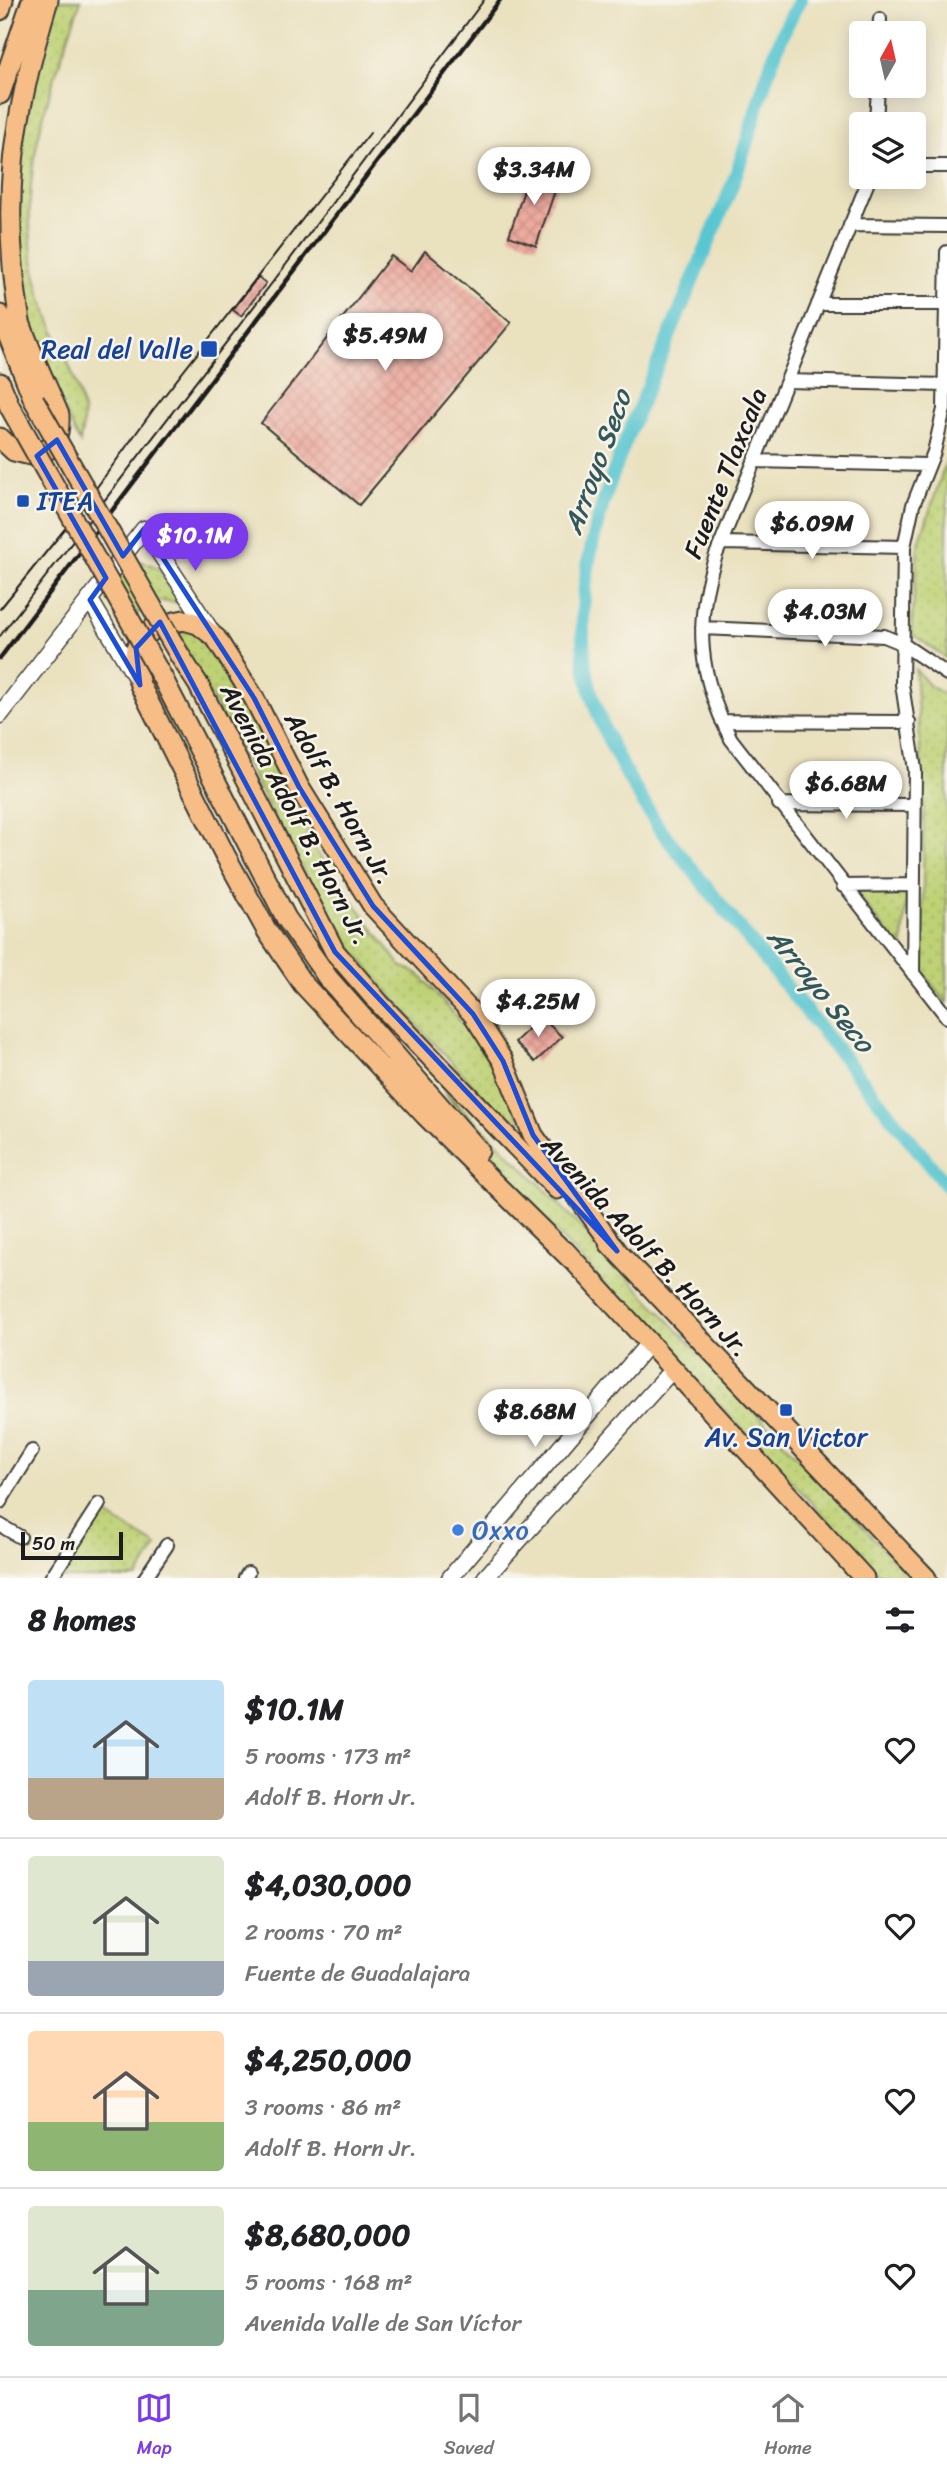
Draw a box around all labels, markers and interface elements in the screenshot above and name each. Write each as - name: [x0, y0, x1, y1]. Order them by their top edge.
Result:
- north arrow: [849, 21, 926, 98]
- map controls: [849, 21, 926, 189]
- button: layers: [849, 112, 926, 189]
- pin: $3.34M: [477, 148, 591, 207]
- text: $3.34M: [494, 149, 574, 190]
- pin: $5.49M: [328, 314, 442, 373]
- text: $5.49M: [343, 315, 427, 356]
- place label: Real del Valle: [41, 326, 193, 372]
- marker: Real del Valle: [199, 339, 219, 359]
- water label: Arroyo Seco: [548, 380, 647, 542]
- street label: Fuente Tlaxcala: [670, 381, 780, 565]
- place label: ITEA: [36, 478, 93, 524]
- marker: ITEA: [15, 493, 31, 509]
- pin: $6.09M: [755, 502, 869, 561]
- text: $6.09M: [771, 503, 853, 544]
- pin: $10.1M: [138, 514, 252, 573]
- text: $10.1M: [157, 515, 233, 556]
- pin: $4.03M: [768, 590, 882, 649]
- text: $4.03M: [784, 591, 866, 632]
- street label: Avenida Adolf B. Horn Jr.: [207, 674, 385, 953]
- street label: Adolf B. Horn Jr.: [271, 702, 408, 894]
- pin: $6.68M: [789, 762, 903, 821]
- text: $6.68M: [805, 763, 887, 804]
- water label: Arroyo Seco: [754, 915, 889, 1066]
- pin: $4.25M: [481, 979, 595, 1039]
- text: $4.25M: [497, 981, 579, 1022]
- street label: Avenida Adolf B. Horn Jr.: [529, 1123, 762, 1368]
- pin: $8.68M: [478, 1390, 592, 1449]
- text: $8.68M: [494, 1391, 576, 1432]
- marker: Av. San Victor: [778, 1402, 794, 1418]
- place label: Av. San Victor: [704, 1414, 868, 1460]
- place label: Oxxo: [472, 1507, 529, 1553]
- marker: Oxxo: [450, 1522, 466, 1538]
- text: 50 m: [32, 1527, 75, 1560]
- scale bar: [21, 1529, 122, 1561]
- text: 8 homes: [28, 1593, 136, 1647]
- icon: filters: [881, 1601, 919, 1639]
- text: $10.1M: [245, 1682, 343, 1736]
- icon: home: [84, 1708, 168, 1792]
- icon: heart: [881, 1731, 919, 1769]
- text: 5 rooms · 173 m²: [245, 1736, 411, 1777]
- text: Adolf B. Horn Jr.: [245, 1777, 417, 1818]
- text: $4,030,000: [245, 1858, 411, 1912]
- icon: home: [84, 1884, 168, 1968]
- icon: heart: [881, 1907, 919, 1945]
- text: 2 rooms · 70 m²: [245, 1912, 403, 1953]
- text: Fuente de Guadalajara: [245, 1953, 470, 1994]
- text: $4,250,000: [245, 2033, 412, 2087]
- icon: home: [84, 2059, 168, 2143]
- icon: heart: [881, 2082, 919, 2120]
- text: 3 rooms · 86 m²: [245, 2087, 401, 2128]
- text: Adolf B. Horn Jr.: [245, 2128, 417, 2169]
- text: $8,680,000: [245, 2208, 410, 2262]
- icon: home: [84, 2234, 168, 2318]
- icon: heart: [881, 2257, 919, 2295]
- text: 5 rooms · 168 m²: [245, 2262, 413, 2303]
- text: Avenida Valle de San Víctor: [245, 2303, 521, 2344]
- tab: Map: [135, 2389, 173, 2464]
- tab: Saved: [444, 2389, 494, 2464]
- tab: Home: [764, 2389, 812, 2464]

